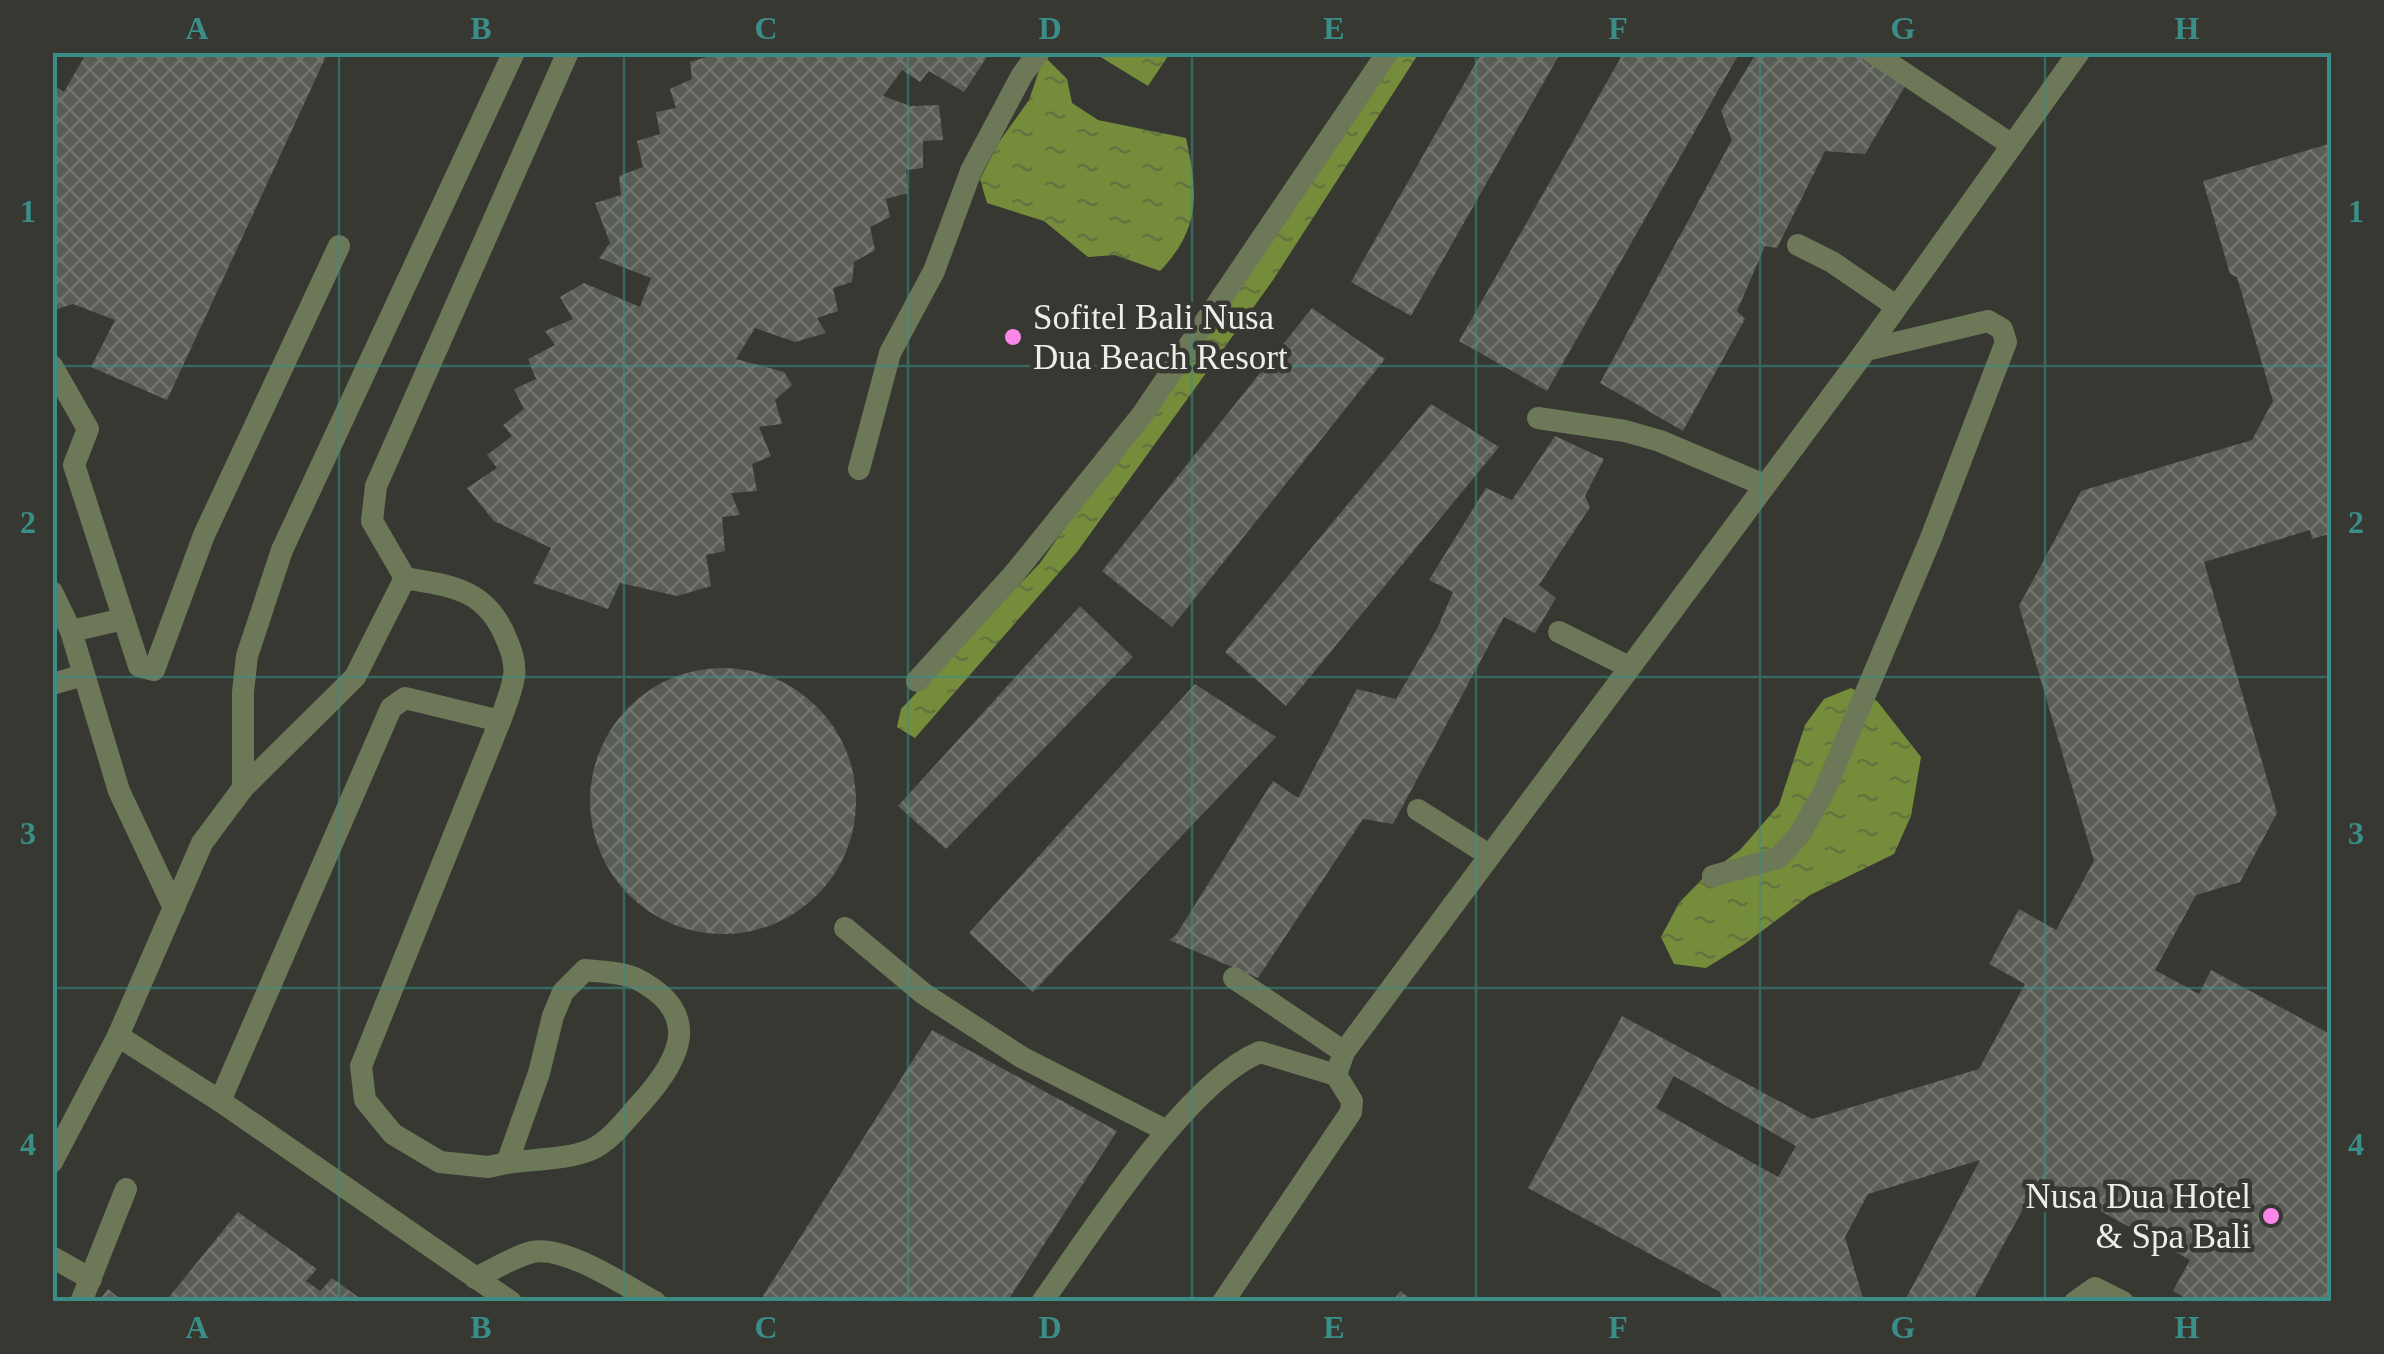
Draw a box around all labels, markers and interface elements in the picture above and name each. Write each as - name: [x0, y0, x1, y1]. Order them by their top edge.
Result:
- text: A: [185, 10, 209, 46]
- text: B: [470, 10, 492, 46]
- text: C: [754, 10, 778, 46]
- text: D: [1038, 10, 1062, 46]
- text: E: [1323, 10, 1345, 46]
- text: F: [1608, 10, 1628, 46]
- text: G: [1891, 10, 1916, 46]
- text: H: [2175, 10, 2200, 46]
- text: 1: [20, 193, 36, 229]
- text: 1: [2348, 193, 2364, 229]
- place label: Sofitel Bali Nusa Dua Beach Resort: [1033, 298, 1288, 377]
- marker: Sofitel Bali Nusa Dua Beach Resort: [1002, 326, 1024, 348]
- text: 2: [20, 504, 36, 540]
- text: 2: [2348, 504, 2364, 540]
- text: 3: [20, 815, 36, 851]
- text: 3: [2348, 815, 2364, 851]
- text: 4: [20, 1126, 36, 1162]
- text: 4: [2348, 1126, 2364, 1162]
- place label: Nusa Dua Hotel & Spa Bali: [2025, 1177, 2251, 1256]
- marker: Nusa Dua Hotel & Spa Bali: [2260, 1205, 2282, 1227]
- text: A: [185, 1309, 209, 1345]
- text: B: [470, 1309, 492, 1345]
- text: C: [754, 1309, 778, 1345]
- text: D: [1038, 1309, 1062, 1345]
- text: E: [1323, 1309, 1345, 1345]
- text: F: [1608, 1309, 1628, 1345]
- text: G: [1891, 1309, 1916, 1345]
- text: H: [2175, 1309, 2200, 1345]

